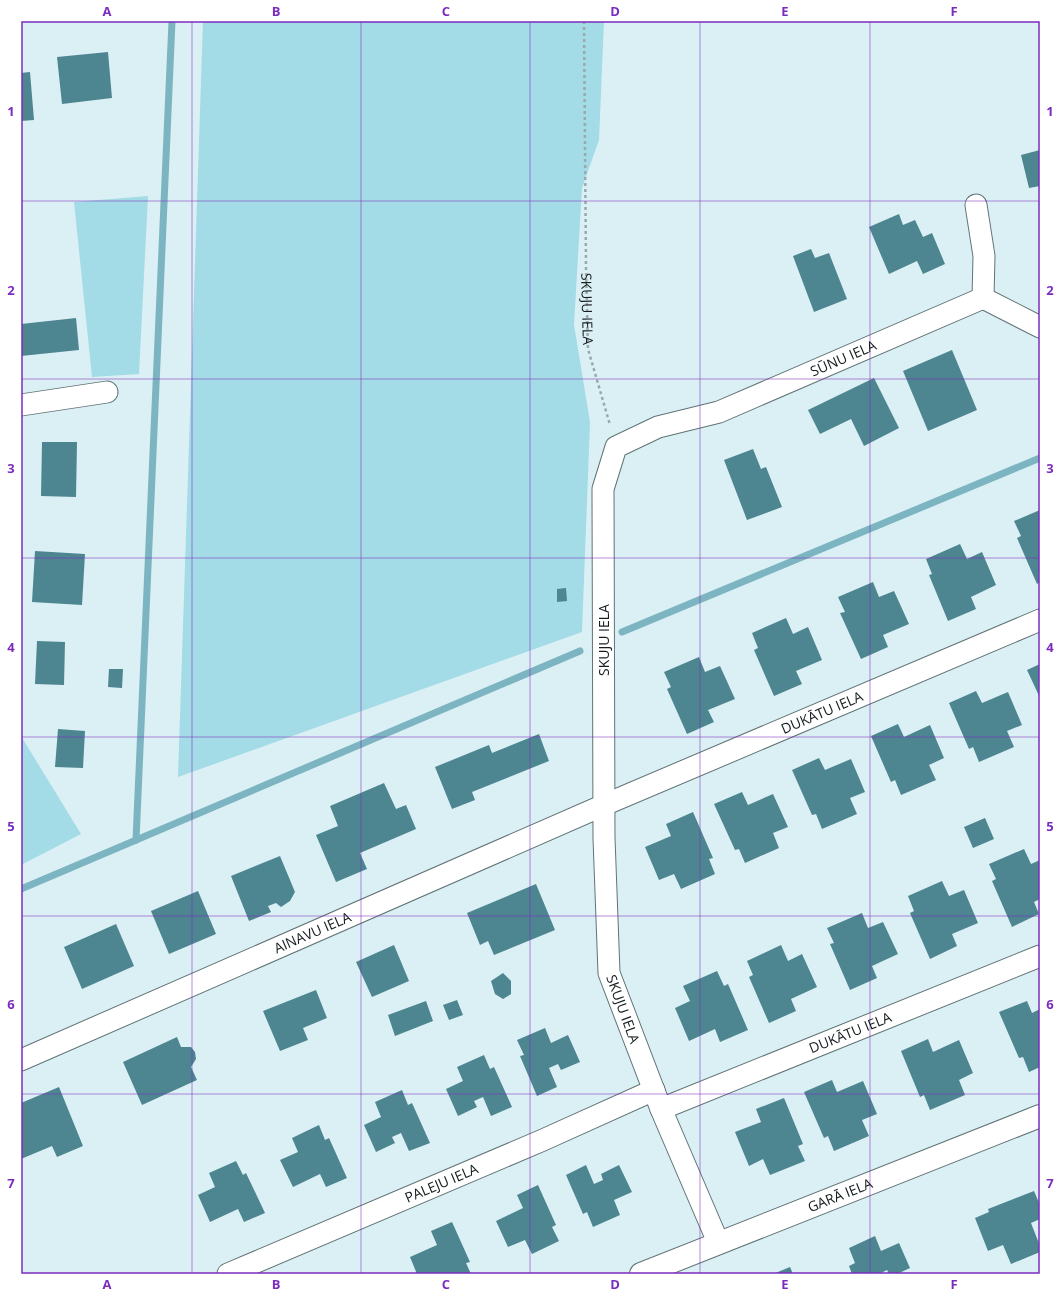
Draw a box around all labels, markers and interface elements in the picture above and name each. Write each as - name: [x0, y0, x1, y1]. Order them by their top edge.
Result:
- text: A: [103, 2, 112, 20]
- text: B: [272, 2, 281, 20]
- text: C: [442, 2, 450, 20]
- text: D: [610, 2, 620, 20]
- text: E: [781, 2, 789, 20]
- text: F: [950, 2, 958, 20]
- text: 1: [7, 102, 15, 120]
- text: 1: [1046, 102, 1054, 120]
- street label: SKUJU IELA: [577, 273, 598, 345]
- text: 2: [7, 281, 15, 299]
- text: 2: [1046, 281, 1054, 299]
- street label: SŪNU IELA: [807, 335, 879, 381]
- text: 3: [7, 459, 15, 477]
- text: 3: [1046, 459, 1054, 477]
- street label: SKUJU IELA: [594, 604, 613, 676]
- text: 4: [7, 638, 15, 656]
- text: 4: [1046, 638, 1054, 656]
- street label: DUKĀTU IELA: [778, 686, 866, 738]
- text: 5: [7, 817, 15, 835]
- text: 5: [1046, 817, 1054, 835]
- street label: AINAVU IELA: [271, 907, 354, 957]
- street label: SKUJU IELA: [602, 972, 645, 1046]
- text: 6: [7, 995, 15, 1013]
- text: 6: [1046, 995, 1054, 1013]
- street label: DUKĀTU IELA: [806, 1007, 894, 1057]
- street label: PALEJU IELA: [402, 1159, 481, 1207]
- street label: GARĀ IELA: [805, 1173, 875, 1216]
- text: 7: [7, 1174, 15, 1192]
- text: 7: [1046, 1174, 1054, 1192]
- text: A: [103, 1275, 112, 1293]
- text: B: [272, 1275, 281, 1293]
- text: C: [442, 1275, 450, 1293]
- text: D: [610, 1275, 620, 1293]
- text: E: [781, 1275, 789, 1293]
- text: F: [950, 1275, 958, 1293]

